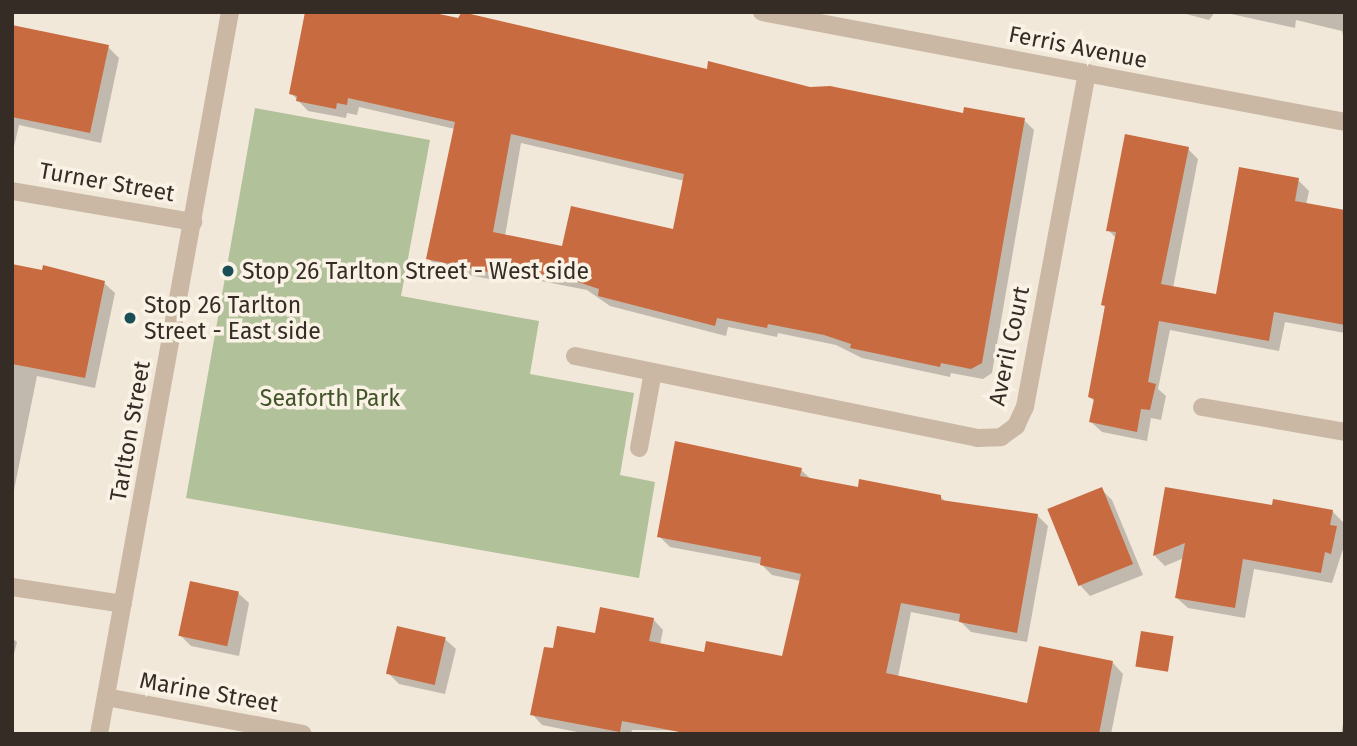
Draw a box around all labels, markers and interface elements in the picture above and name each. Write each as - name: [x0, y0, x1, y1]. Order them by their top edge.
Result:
- street label: Ferris Avenue: [1006, 20, 1150, 74]
- street label: Turner Street: [37, 157, 177, 207]
- place label: Stop 26 Tarlton Street - West side: [242, 257, 589, 285]
- marker: Stop 26 Tarlton Street - West side: [220, 263, 236, 279]
- street label: Averil Court: [983, 284, 1035, 408]
- place label: Stop 26 Tarlton Street - East side: [144, 291, 321, 345]
- marker: Stop 26 Tarlton Street - East side: [122, 310, 138, 326]
- street label: Tarlton Street: [104, 359, 156, 503]
- park label: Seaforth Park: [260, 384, 400, 412]
- street label: Marine Street: [138, 666, 280, 718]

